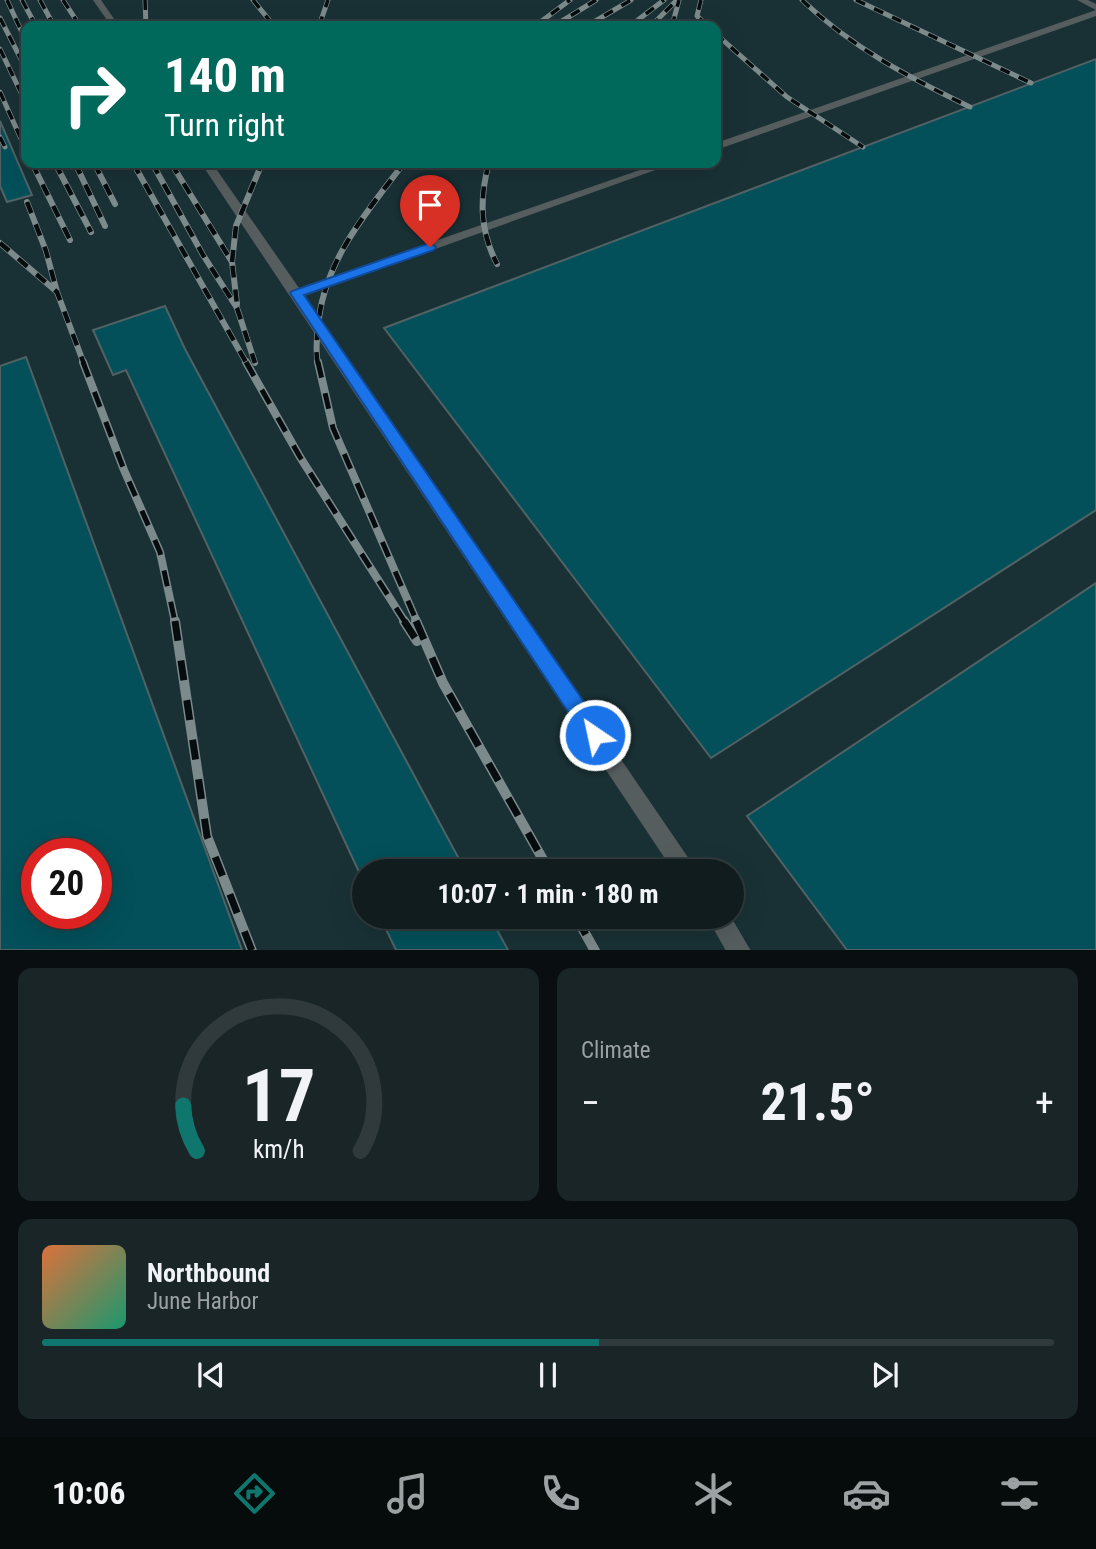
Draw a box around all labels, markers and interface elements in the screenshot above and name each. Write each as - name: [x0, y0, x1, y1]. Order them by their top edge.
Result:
- text: 140 m: [164, 47, 286, 104]
- icon: right: [49, 49, 140, 140]
- text: Turn right: [164, 106, 285, 144]
- pin: [400, 175, 460, 247]
- icon: arrive: [411, 186, 449, 224]
- position arrow: [558, 698, 632, 772]
- speed limit sign: 20: [21, 838, 112, 929]
- text: 10:07 · 1 min · 180 m: [438, 879, 658, 909]
- text: Climate: [581, 1037, 651, 1064]
- text: 17: [242, 1053, 315, 1139]
- text: 21.5°: [760, 1072, 875, 1133]
- text: −: [581, 1081, 600, 1125]
- text: +: [1035, 1081, 1054, 1125]
- text: km/h: [253, 1134, 304, 1163]
- text: Northbound: [147, 1258, 270, 1288]
- text: June Harbor: [147, 1288, 259, 1315]
- icon: previous: [192, 1356, 230, 1394]
- icon: pause: [529, 1356, 567, 1394]
- icon: next: [866, 1356, 904, 1394]
- icon: directions: [230, 1469, 279, 1518]
- icon: music: [383, 1469, 432, 1518]
- icon: phone: [536, 1469, 585, 1518]
- icon: climate: [689, 1469, 738, 1518]
- icon: car: [842, 1469, 891, 1518]
- icon: filters: [995, 1469, 1044, 1518]
- text: 10:06: [52, 1474, 125, 1512]

